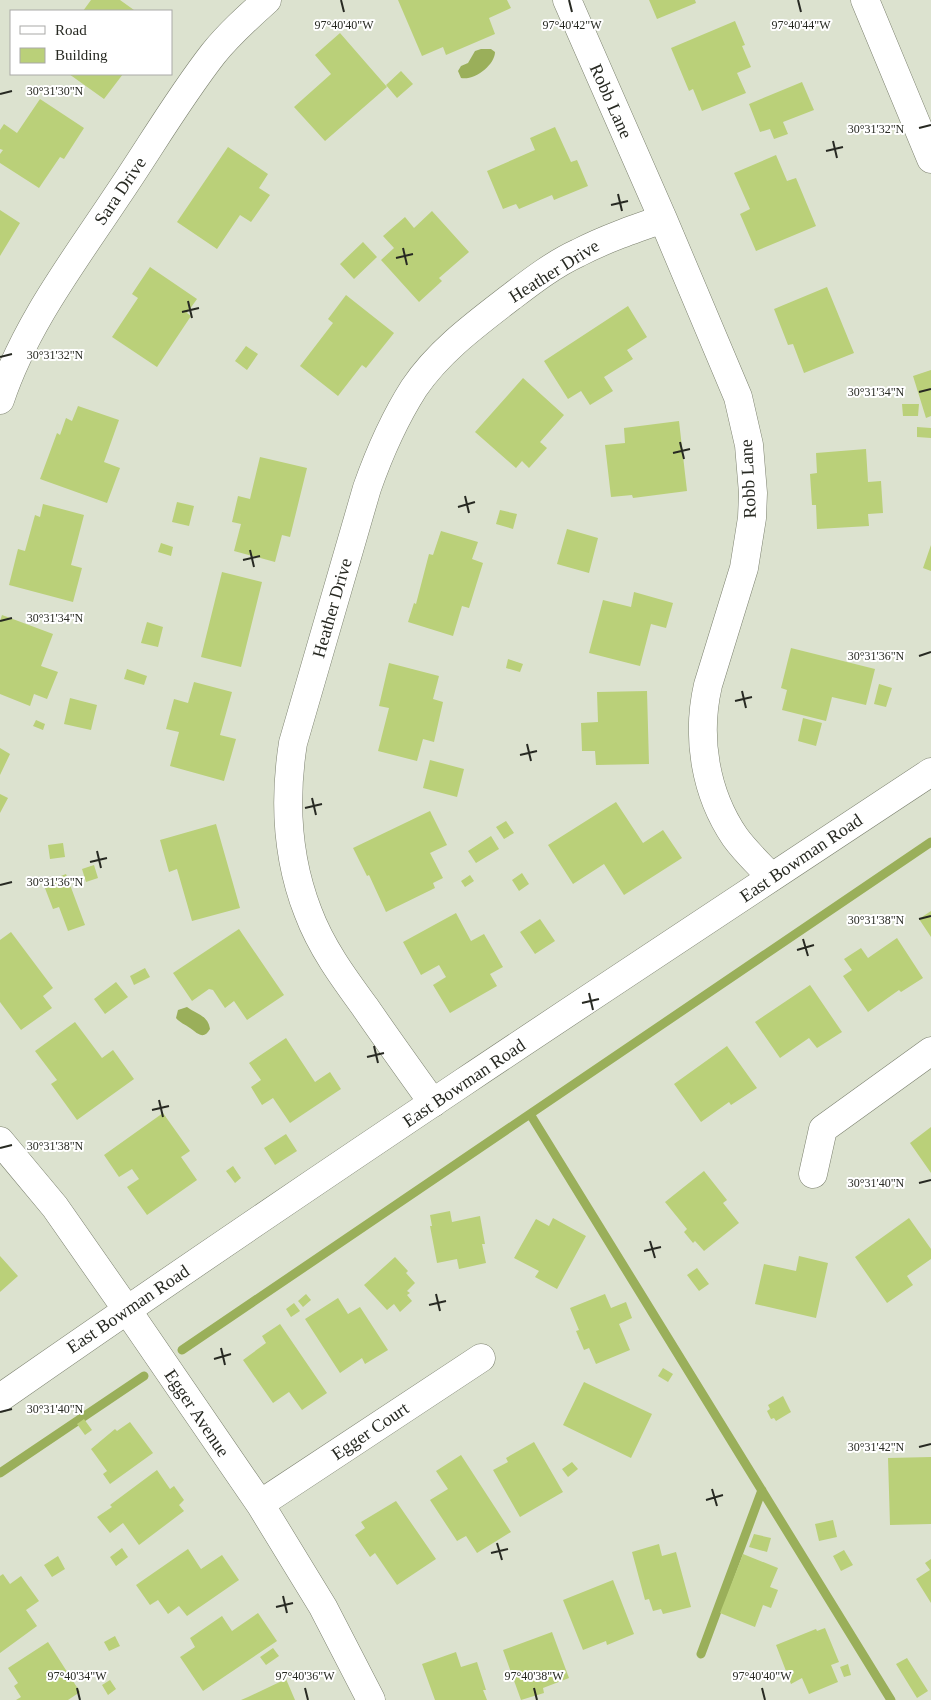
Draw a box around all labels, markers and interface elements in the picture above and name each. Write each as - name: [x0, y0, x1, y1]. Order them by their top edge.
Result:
- legend: [10, 10, 172, 75]
- text: 97°40'40"W: [314, 18, 374, 32]
- text: 97°40'42"W: [542, 18, 602, 32]
- text: 97°40'44"W: [771, 18, 831, 32]
- text: Road: [55, 22, 87, 38]
- text: Building: [55, 47, 108, 63]
- street label: Robb Lane: [586, 61, 636, 141]
- text: 30°31'30"N: [27, 84, 84, 98]
- text: 30°31'32"N: [848, 122, 905, 136]
- street label: Sara Drive: [90, 153, 150, 229]
- street label: Heather Drive: [505, 235, 603, 307]
- text: 30°31'32"N: [27, 348, 84, 362]
- text: 30°31'34"N: [848, 385, 905, 399]
- street label: Robb Lane: [736, 439, 760, 519]
- street label: Heather Drive: [308, 556, 356, 660]
- text: 30°31'34"N: [27, 611, 84, 625]
- text: 30°31'36"N: [848, 649, 905, 663]
- street label: East Bowman Road: [736, 810, 866, 906]
- text: 30°31'36"N: [27, 875, 84, 889]
- text: 30°31'38"N: [848, 913, 905, 927]
- street label: East Bowman Road: [399, 1035, 529, 1131]
- text: 30°31'38"N: [27, 1139, 84, 1153]
- text: 30°31'40"N: [848, 1176, 905, 1190]
- street label: East Bowman Road: [63, 1261, 193, 1357]
- street label: Egger Avenue: [160, 1365, 234, 1461]
- street label: Egger Court: [328, 1398, 412, 1464]
- text: 30°31'40"N: [27, 1402, 84, 1416]
- text: 30°31'42"N: [848, 1440, 905, 1454]
- text: 97°40'34"W: [47, 1669, 107, 1683]
- text: 97°40'36"W: [275, 1669, 335, 1683]
- text: 97°40'38"W: [504, 1669, 564, 1683]
- text: 97°40'40"W: [732, 1669, 792, 1683]

